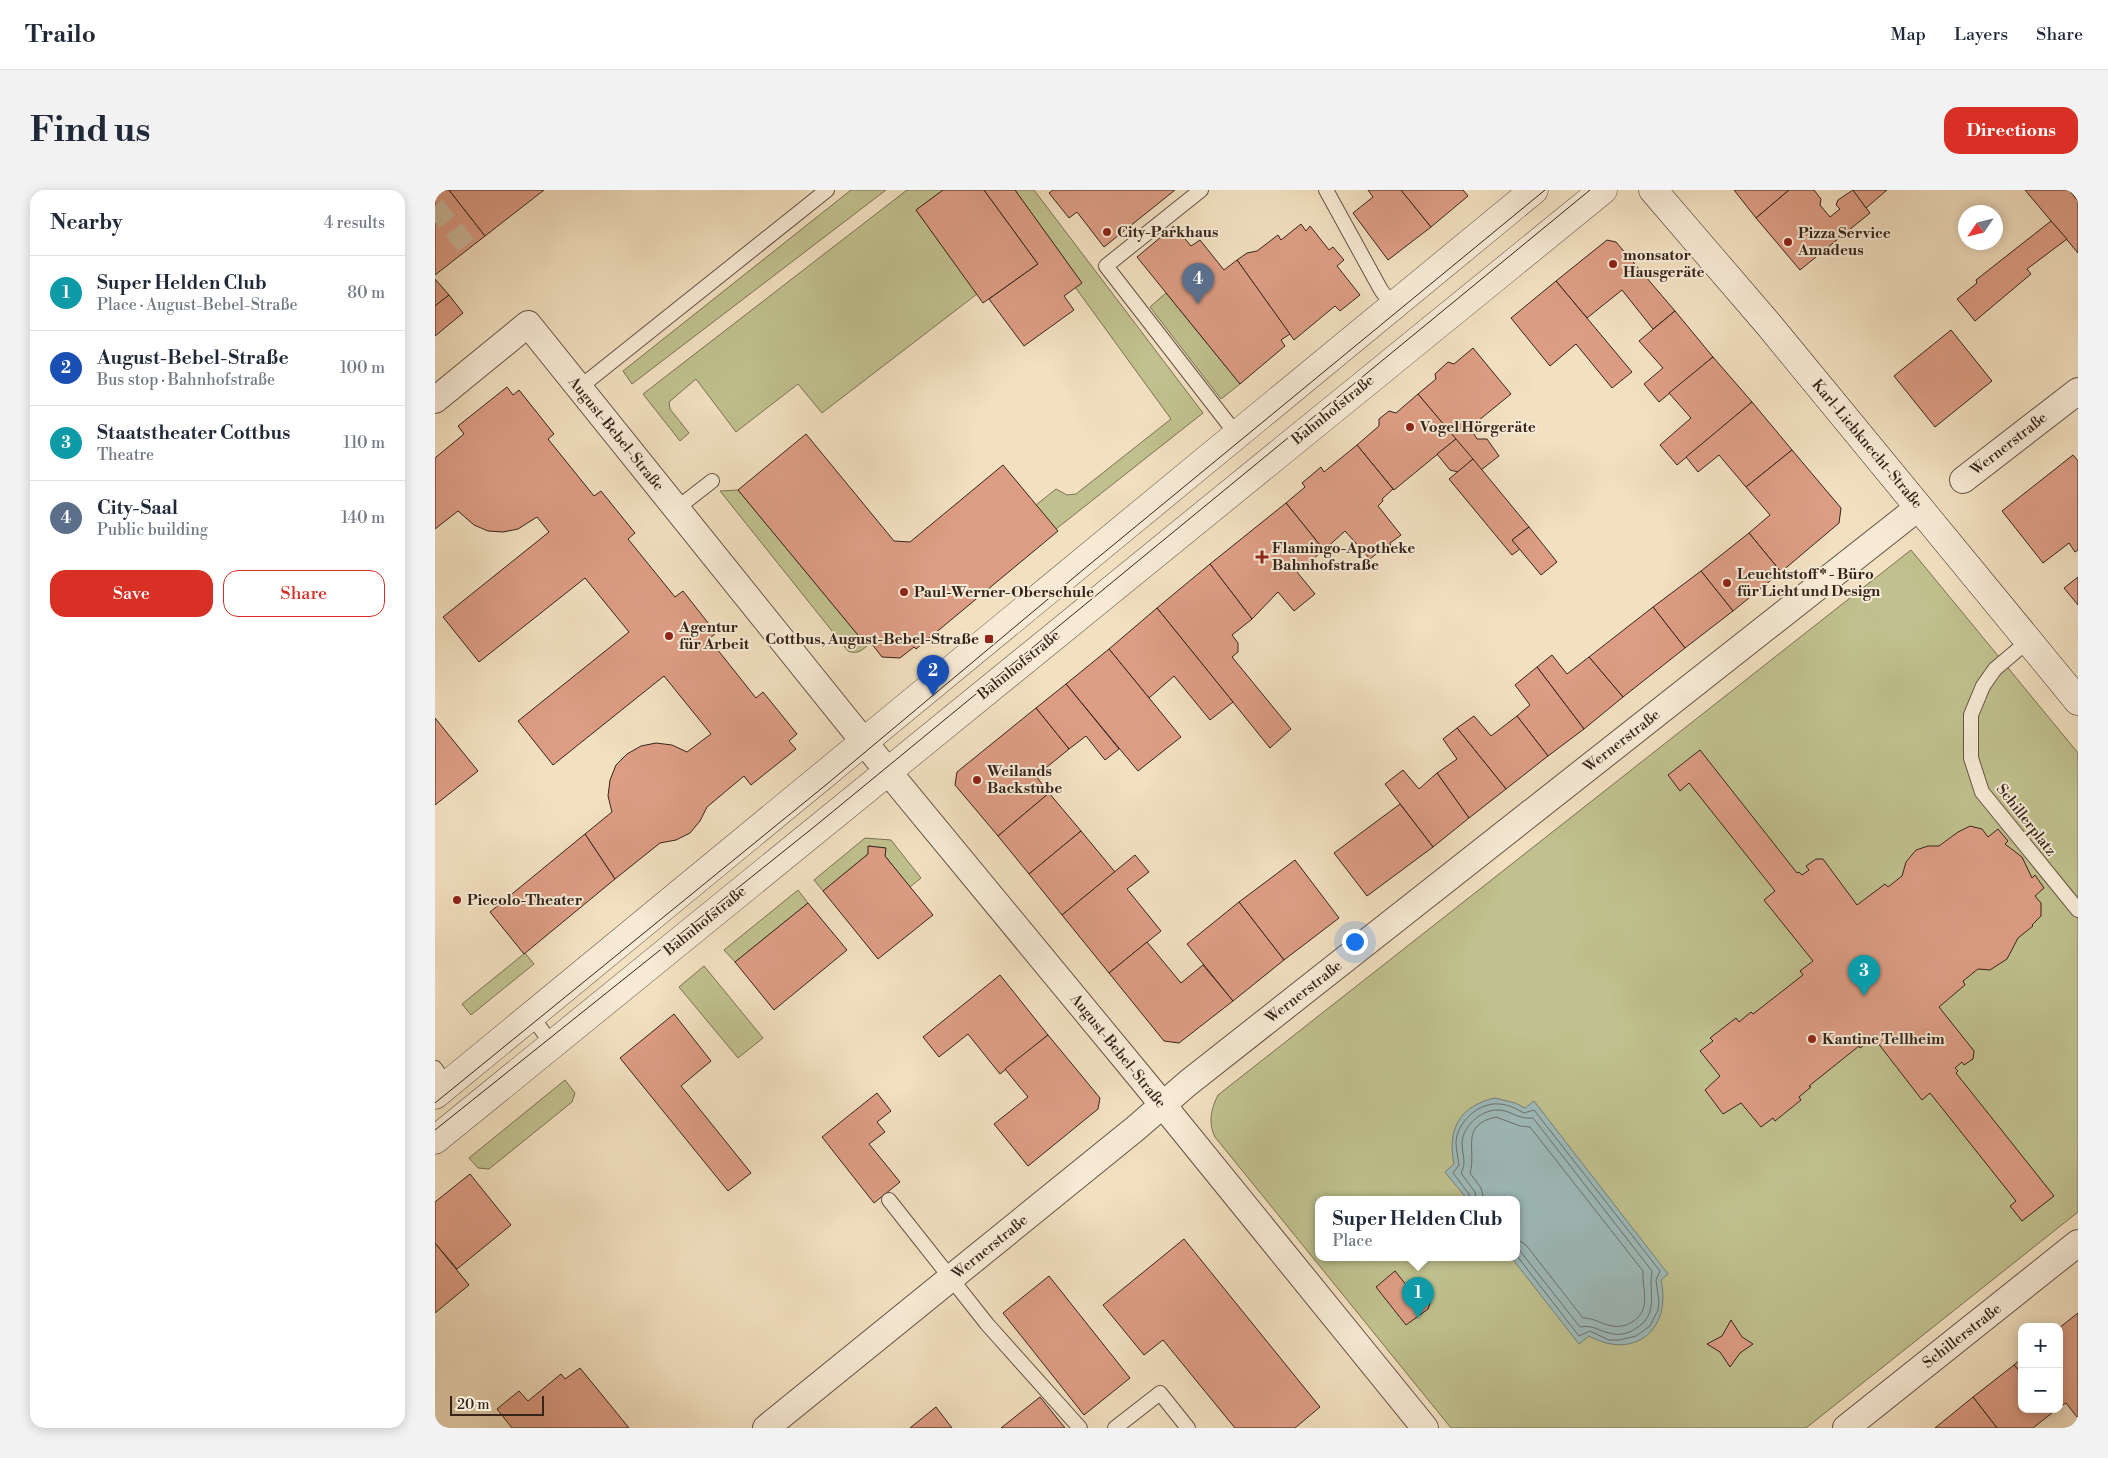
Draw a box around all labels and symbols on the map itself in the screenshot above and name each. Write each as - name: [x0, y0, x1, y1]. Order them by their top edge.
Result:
- north arrow: [1958, 205, 2003, 250]
- place label: City-Parkhaus: [1117, 223, 1218, 242]
- place label: Pizza Service Amadeus: [1797, 224, 1891, 260]
- marker: City-Parkhaus: [1101, 226, 1113, 238]
- marker: Pizza Service Amadeus: [1782, 236, 1794, 248]
- place label: monsator Hausgeräte: [1623, 246, 1705, 282]
- marker: monsator Hausgeräte: [1607, 258, 1619, 270]
- pin: 4: [1182, 263, 1214, 304]
- street label: Bahnhofstraße: [1287, 371, 1378, 450]
- street label: August-Bebel-Straße: [563, 372, 668, 495]
- street label: Karl-Liebknecht-Straße: [1807, 375, 1927, 513]
- street label: Wernerstraße: [1966, 408, 2051, 480]
- place label: Vogel Hörgeräte: [1419, 418, 1536, 437]
- marker: Vogel Hörgeräte: [1404, 421, 1416, 433]
- place label: Flamingo-Apotheke Bahnhofstraße: [1272, 539, 1415, 575]
- marker: Flamingo-Apotheke Bahnhofstraße: [1256, 551, 1268, 563]
- place label: Leuchtstoff* - Büro für Licht und Design: [1737, 565, 1881, 601]
- marker: Leuchtstoff* - Büro für Licht und Design: [1721, 577, 1733, 589]
- place label: Paul-Werner-Oberschule: [914, 583, 1094, 602]
- marker: Paul-Werner-Oberschule: [898, 586, 910, 598]
- place label: Agentur für Arbeit: [678, 618, 750, 654]
- street label: Bahnhofstraße: [973, 626, 1064, 705]
- marker: Agentur für Arbeit: [663, 630, 675, 642]
- place label: Cottbus, August-Bebel-Straße: [765, 630, 979, 649]
- marker: Cottbus, August-Bebel-Straße: [983, 633, 995, 645]
- pin: 2: [917, 655, 949, 696]
- street label: Wernerstraße: [1579, 705, 1664, 777]
- place label: Weilands Backstube: [986, 762, 1062, 798]
- marker: Weilands Backstube: [971, 774, 983, 786]
- street label: Schillerplatz: [1992, 780, 2060, 860]
- street label: Bahnhofstraße: [659, 882, 750, 961]
- place label: Piccolo-Theater: [467, 891, 583, 910]
- marker: Piccolo-Theater: [451, 894, 463, 906]
- your location: [1342, 929, 1368, 955]
- pin: 3: [1848, 955, 1880, 996]
- street label: Wernerstraße: [1261, 956, 1346, 1028]
- street label: August-Bebel-Straße: [1065, 989, 1170, 1112]
- place label: Kantine Tellheim: [1822, 1030, 1945, 1049]
- marker: Kantine Tellheim: [1806, 1033, 1818, 1045]
- street label: Wernerstraße: [948, 1211, 1032, 1284]
- pin: 1: [1402, 1277, 1434, 1318]
- street label: Schillerstraße: [1919, 1299, 2005, 1373]
- scale bar: [450, 1393, 544, 1416]

